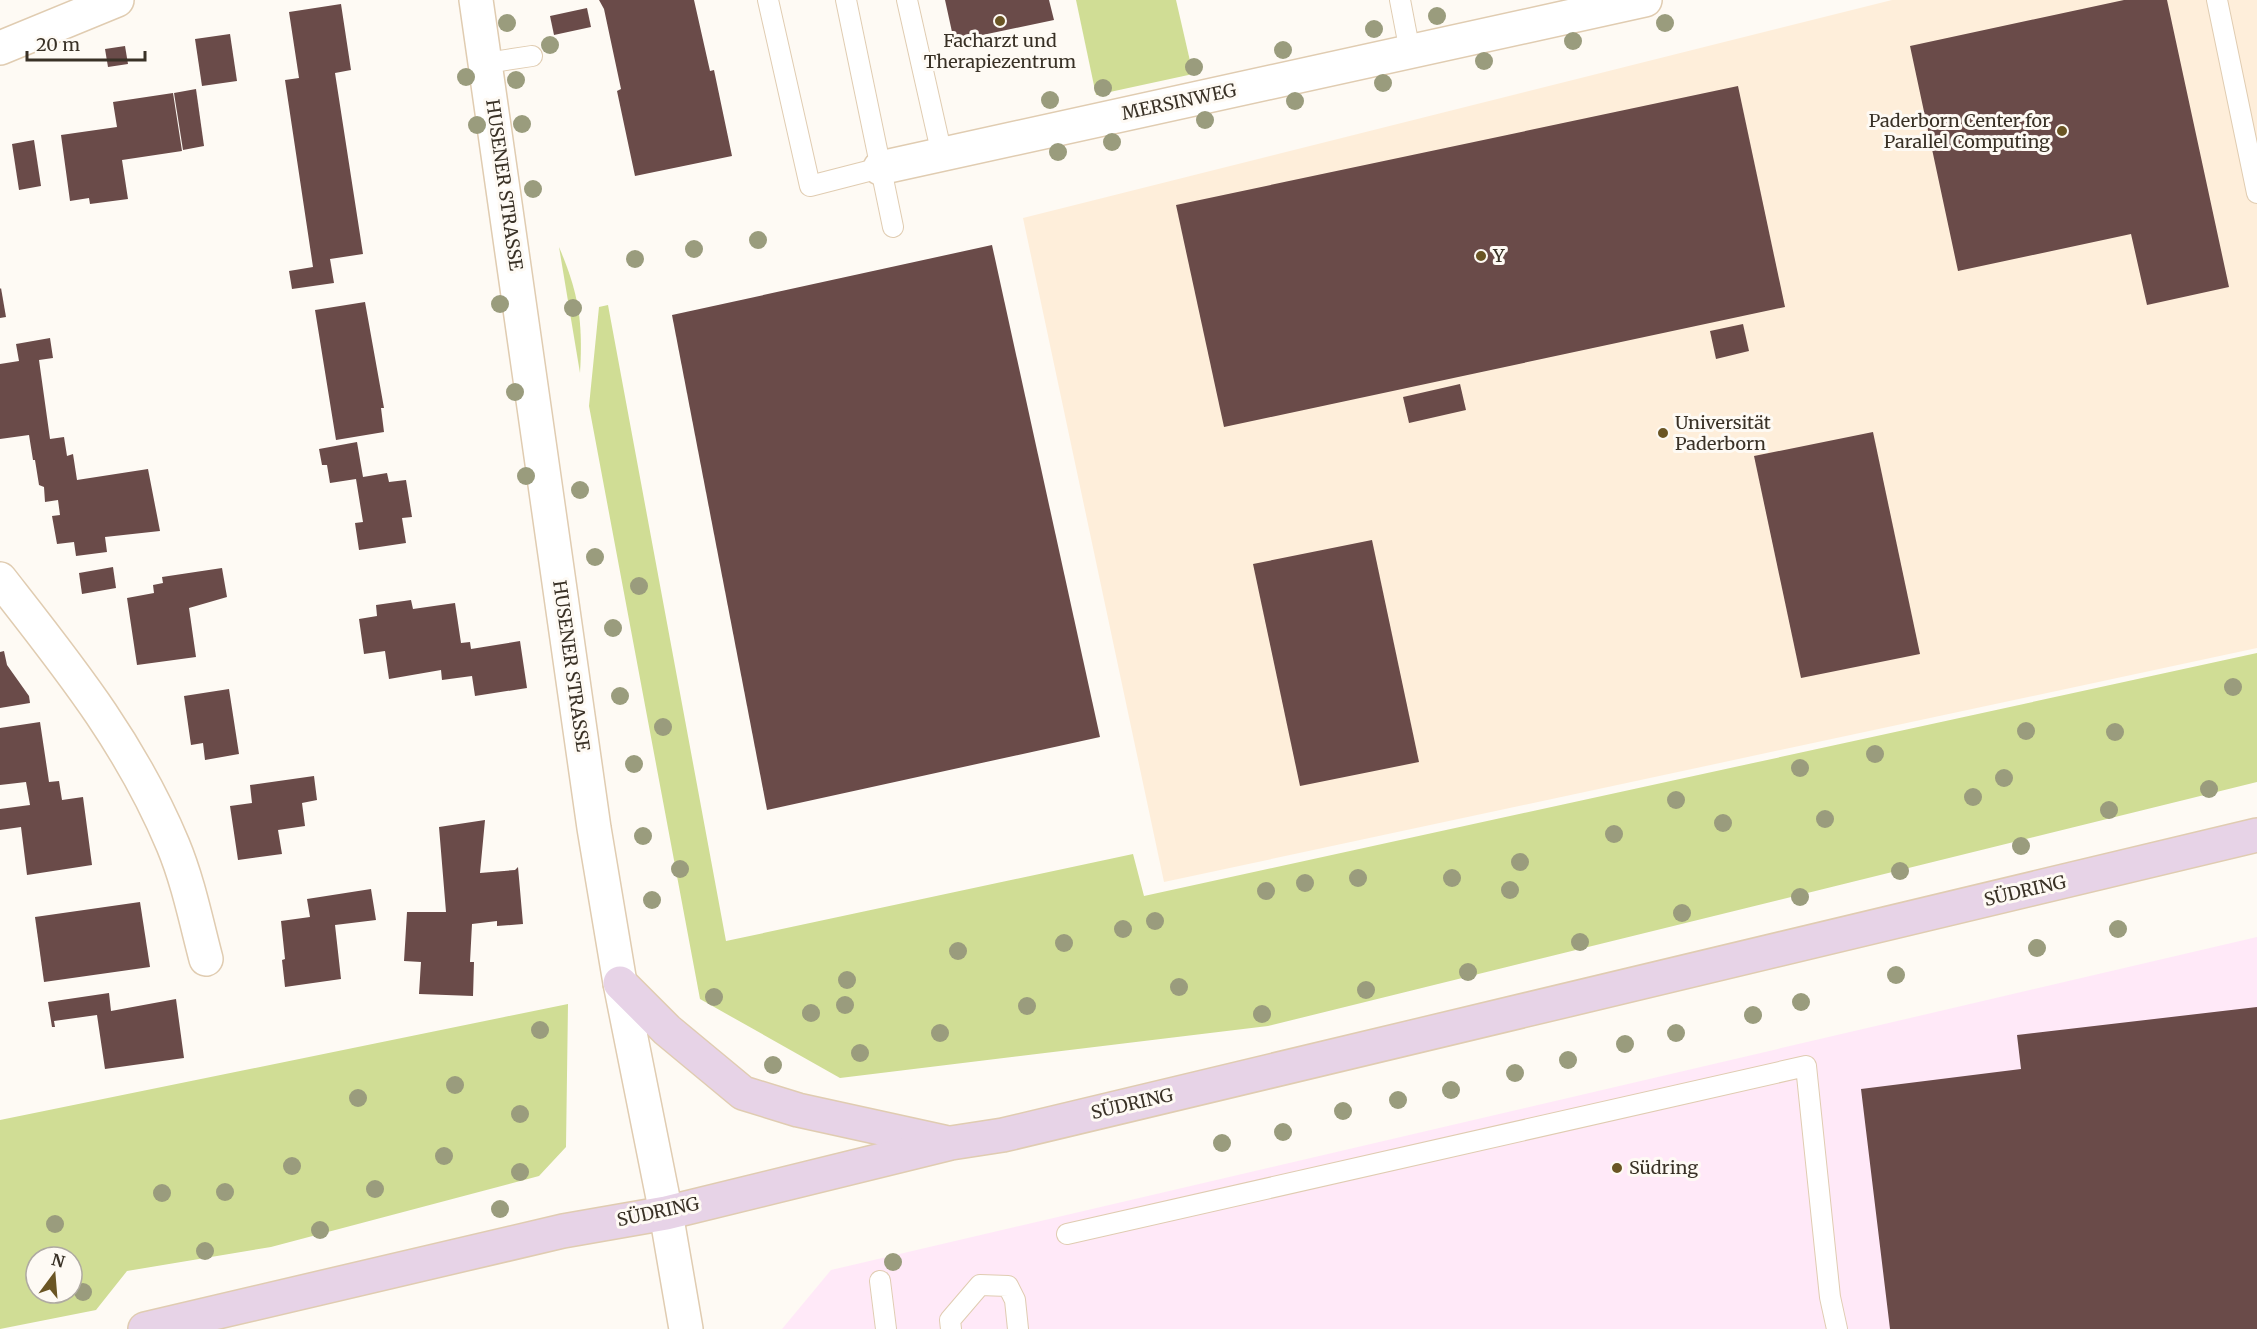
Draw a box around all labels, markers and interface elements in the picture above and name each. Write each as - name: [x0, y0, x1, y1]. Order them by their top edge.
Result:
- marker: Facharzt und Therapiezentrum: [993, 14, 1007, 28]
- scale bar: [27, 24, 146, 62]
- place label: Facharzt und Therapiezentrum: [924, 29, 1076, 73]
- text: 20 m: [36, 33, 80, 56]
- street label: MERSINWEG: [1120, 78, 1238, 125]
- street label: HUSENER STRASSE: [481, 98, 528, 273]
- place label: Paderborn Center for Parallel Computing: [1869, 109, 2050, 153]
- marker: Paderborn Center for Parallel Computing: [2055, 124, 2069, 138]
- place label: Y: [1492, 244, 1505, 267]
- marker: Y: [1474, 249, 1488, 263]
- place label: Universität Paderborn: [1675, 411, 1771, 455]
- marker: Universität Paderborn: [1656, 426, 1670, 440]
- street label: HUSENER STRASSE: [548, 579, 595, 754]
- street label: SÜDRING: [1982, 870, 2068, 911]
- street label: SÜDRING: [1089, 1083, 1175, 1124]
- place label: Südring: [1629, 1156, 1698, 1179]
- marker: Südring: [1610, 1161, 1624, 1175]
- street label: SÜDRING: [615, 1192, 701, 1231]
- north arrow: [24, 1245, 84, 1305]
- text: N: [49, 1249, 67, 1272]

